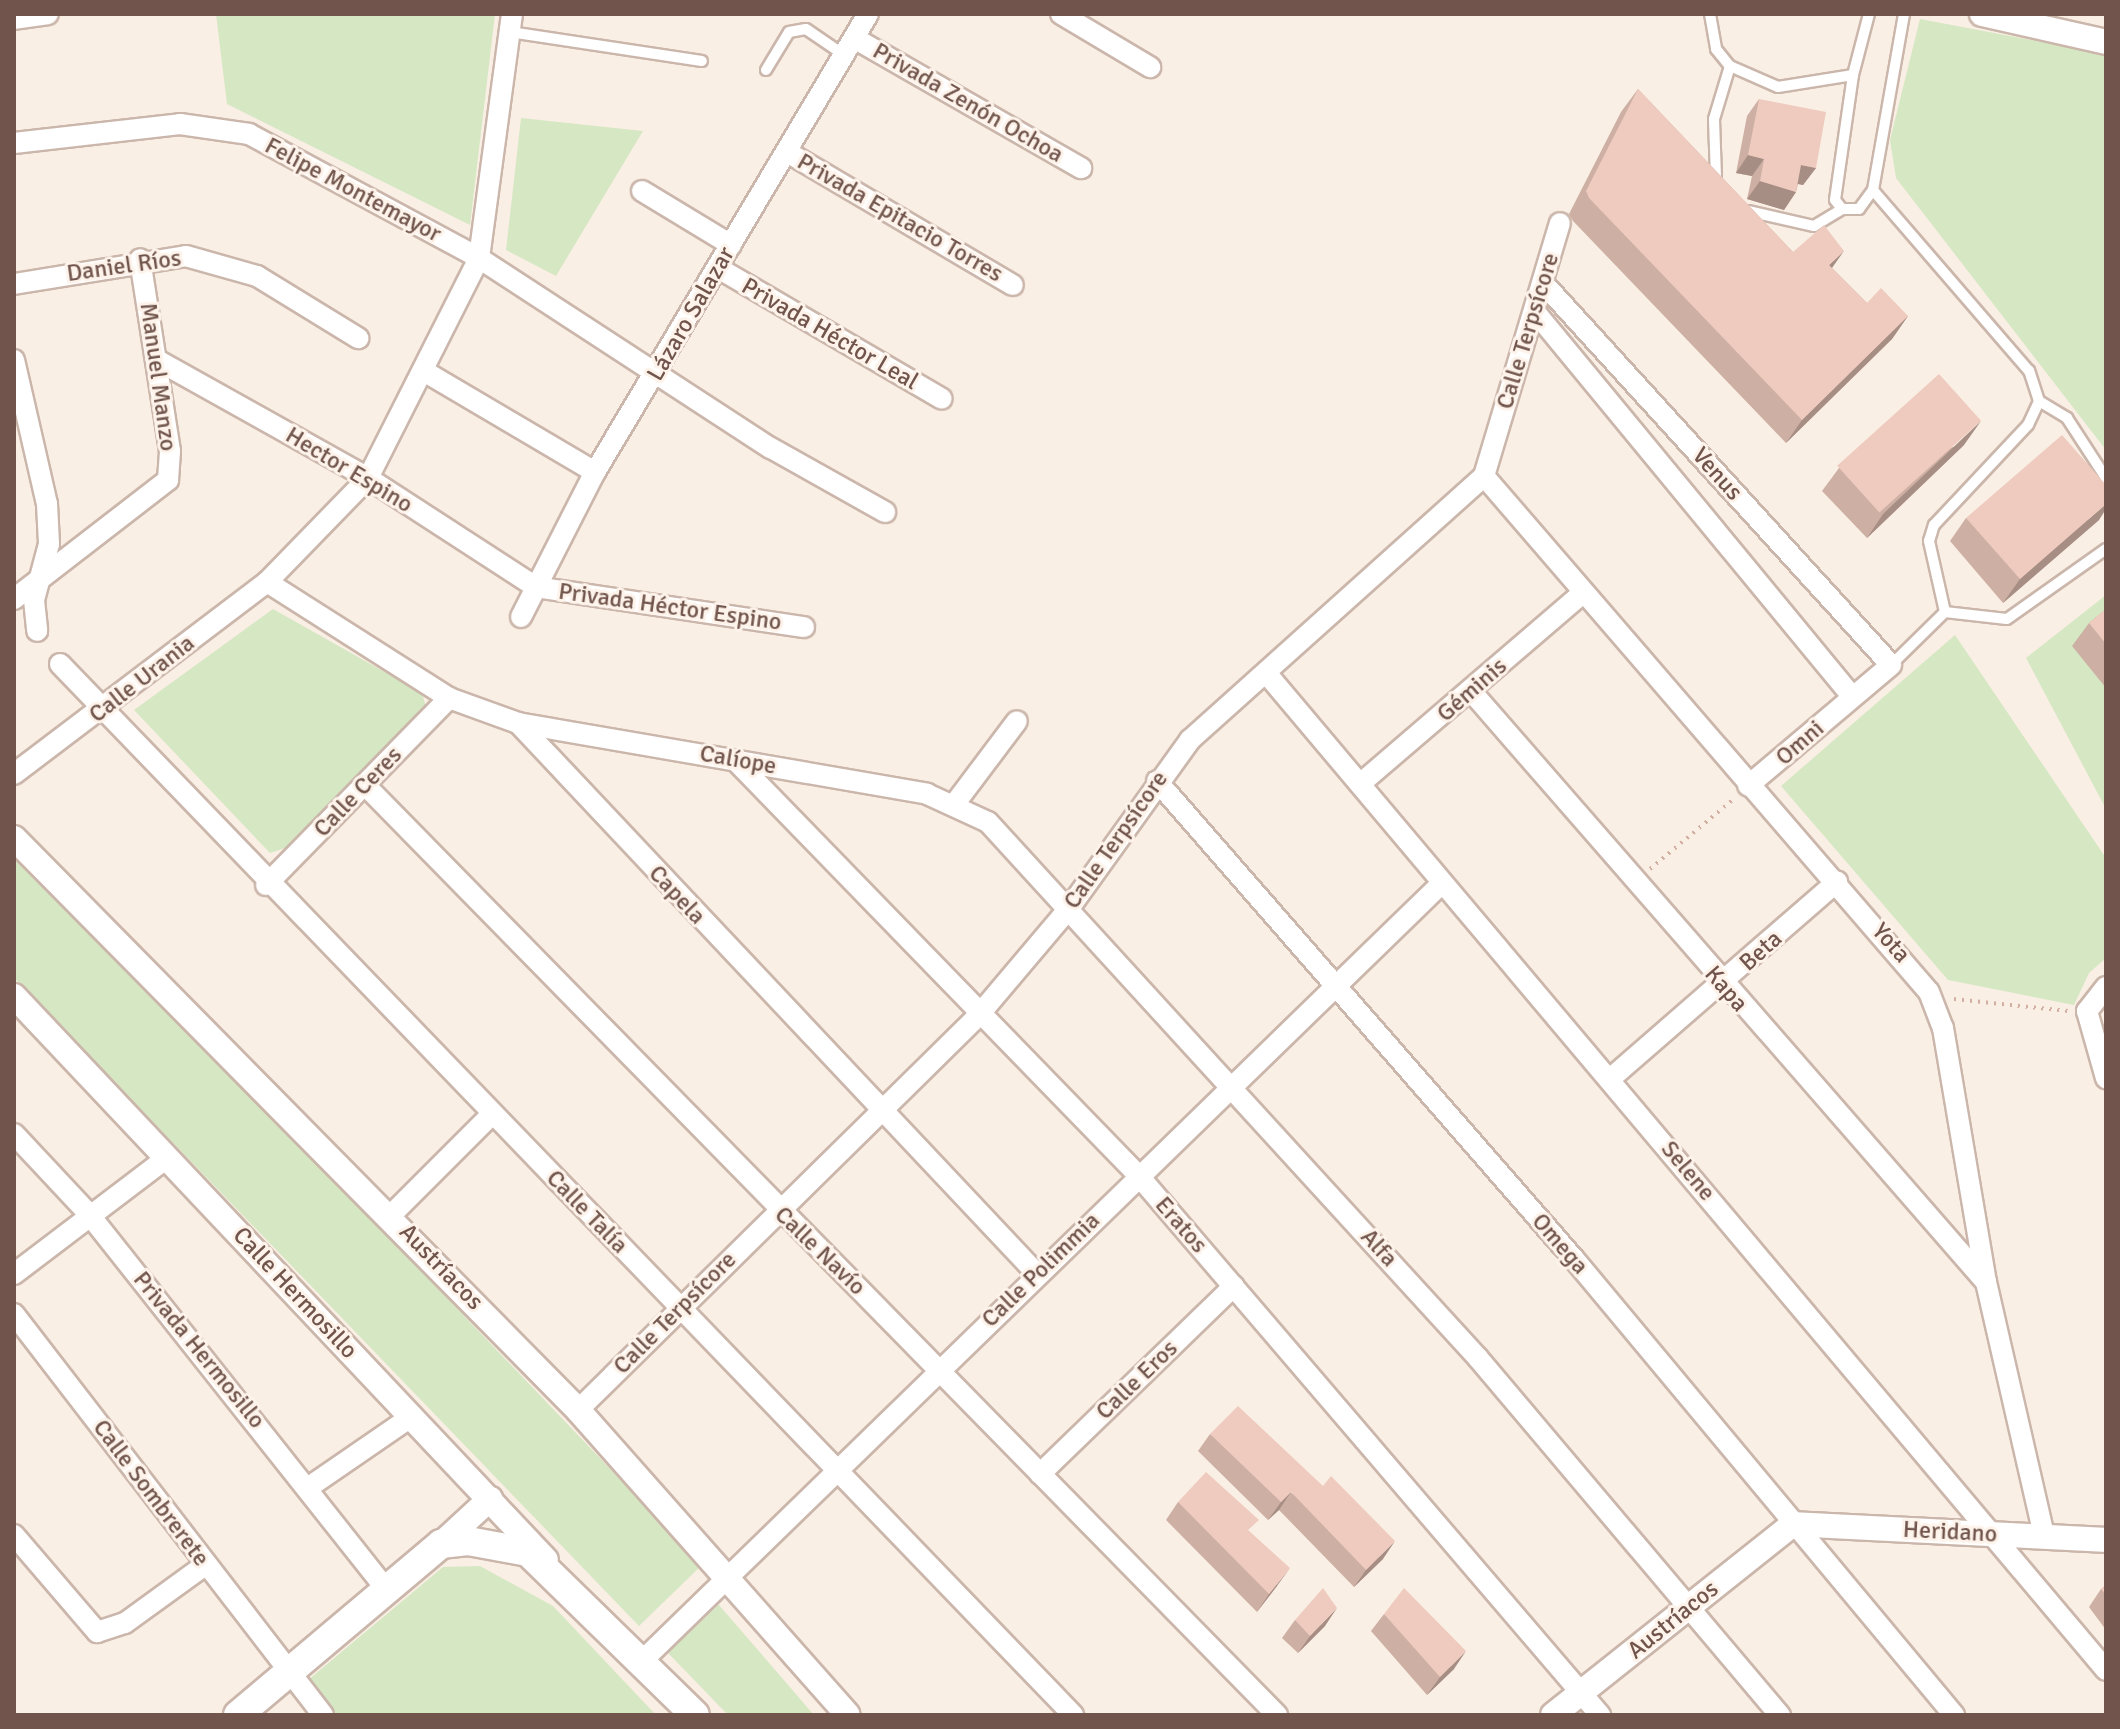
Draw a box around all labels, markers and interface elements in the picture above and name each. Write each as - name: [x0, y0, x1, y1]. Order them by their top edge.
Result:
- street label: Privada Zenón Ochoa: [867, 37, 1069, 169]
- street label: Felipe Montemayor: [260, 131, 446, 249]
- street label: Privada Epitacio Torres: [792, 147, 1008, 289]
- street label: Lázaro Salazar: [641, 242, 741, 386]
- street label: Daniel Ríos: [65, 244, 183, 288]
- street label: Calle Terpsícore: [1491, 249, 1565, 413]
- street label: Privada Héctor Leal: [736, 272, 924, 396]
- street label: Manuel Manzo: [133, 301, 183, 453]
- street label: Hector Espino: [280, 421, 418, 519]
- street label: Venus: [1686, 442, 1748, 506]
- street label: Privada Héctor Espino: [557, 577, 783, 637]
- street label: Calle Urania: [83, 629, 201, 729]
- street label: Géminis: [1431, 652, 1513, 728]
- street label: Omni: [1770, 714, 1830, 772]
- street label: Calíope: [698, 739, 778, 781]
- street label: Calle Ceres: [308, 741, 408, 843]
- street label: Calle Terpsícore: [1058, 765, 1174, 915]
- street label: Capela: [642, 859, 712, 931]
- street label: Yota: [1866, 917, 1916, 969]
- street label: Beta: [1734, 925, 1788, 977]
- street label: Kapa: [1698, 960, 1754, 1018]
- street label: Selene: [1655, 1135, 1721, 1207]
- street label: Calle Talía: [540, 1164, 634, 1260]
- street label: Eratos: [1149, 1191, 1213, 1259]
- street label: Calle Navío: [768, 1201, 872, 1301]
- street label: Calle Polimmia: [976, 1206, 1106, 1334]
- street label: Omega: [1526, 1207, 1594, 1281]
- street label: Austríacos: [393, 1218, 489, 1316]
- street label: Calle Hermosillo: [227, 1221, 363, 1365]
- street label: Alfa: [1354, 1223, 1404, 1273]
- street label: Calle Terpsícore: [608, 1246, 742, 1380]
- street label: Privada Hermosillo: [127, 1266, 271, 1434]
- street label: Calle Eros: [1090, 1334, 1184, 1426]
- street label: Calle Sombrerete: [87, 1414, 215, 1572]
- street label: Heridano: [1902, 1515, 1998, 1549]
- street label: Austríacos: [1622, 1575, 1724, 1665]

